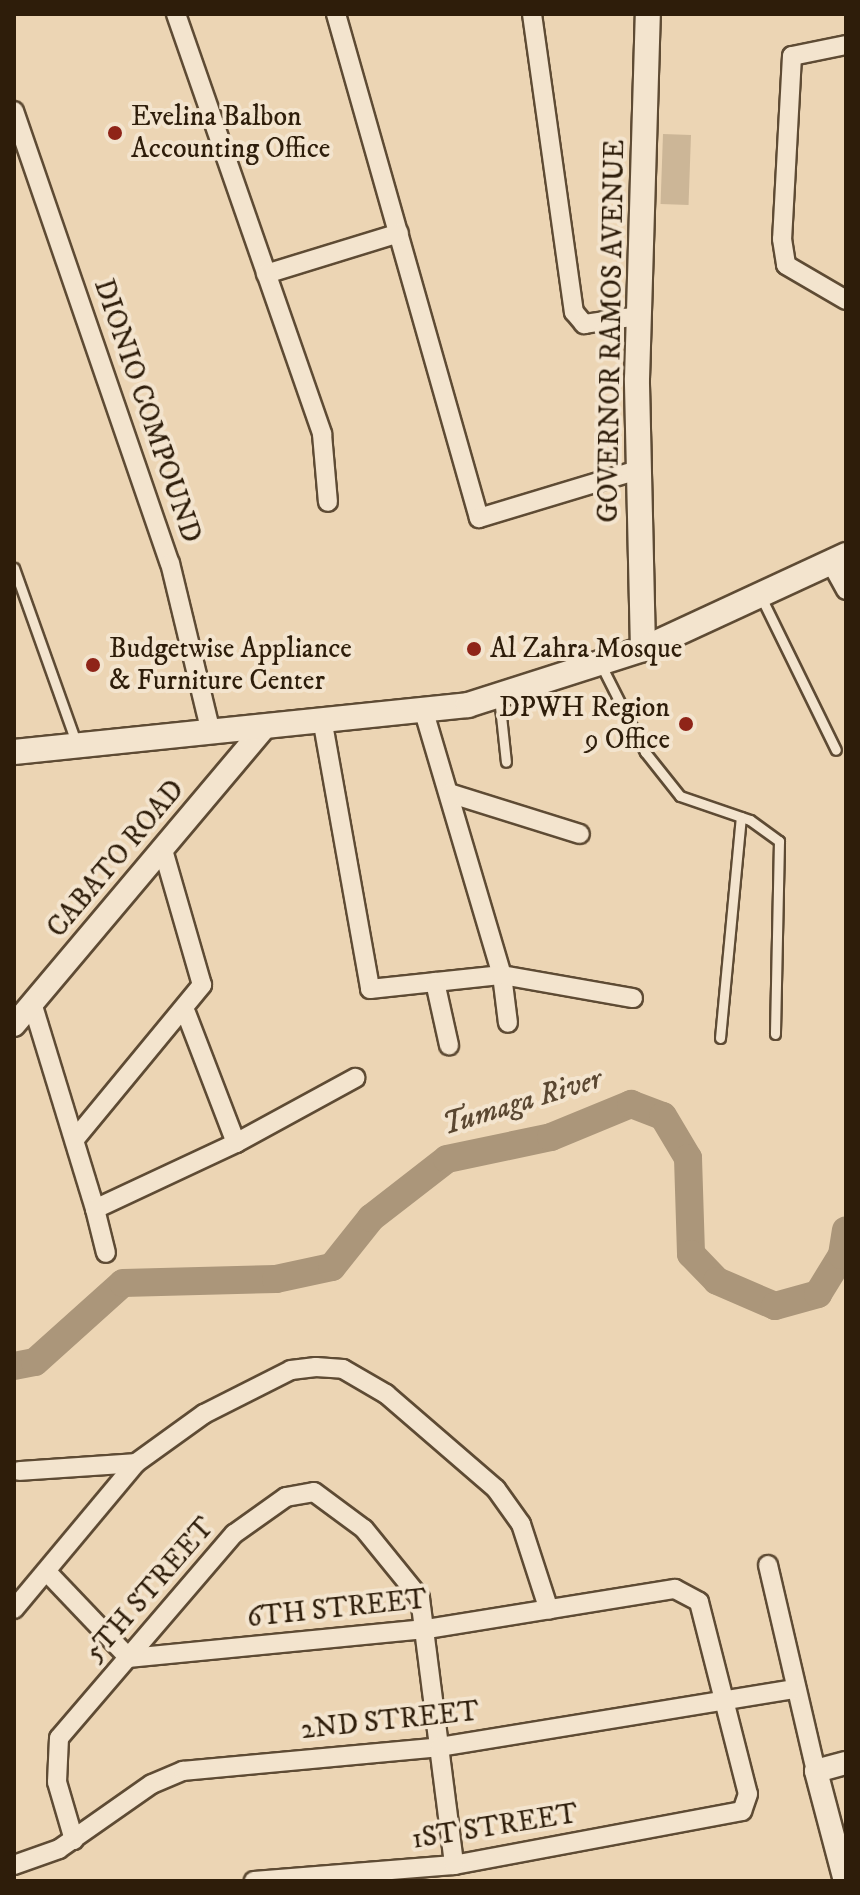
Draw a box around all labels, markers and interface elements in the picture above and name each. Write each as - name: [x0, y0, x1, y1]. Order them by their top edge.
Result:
- place label: Evelina Balbon Accounting Office: [131, 100, 330, 166]
- marker: Evelina Balbon Accounting Office: [106, 124, 124, 142]
- street label: GOVERNOR RAMOS AVENUE: [592, 139, 632, 523]
- street label: DIONIO COMPOUND: [86, 275, 208, 547]
- place label: Budgetwise Appliance & Furniture Center: [109, 632, 352, 698]
- place label: Al Zahra Mosque: [490, 632, 682, 666]
- marker: Al Zahra Mosque: [465, 640, 483, 658]
- marker: Budgetwise Appliance & Furniture Center: [84, 656, 102, 674]
- place label: DPWH Region 9 Office: [499, 691, 670, 757]
- marker: DPWH Region 9 Office: [677, 715, 695, 733]
- street label: CABATO ROAD: [40, 774, 192, 944]
- water label: Tumaga River: [438, 1062, 606, 1144]
- street label: 5TH STREET: [78, 1511, 222, 1669]
- street label: 6TH STREET: [245, 1583, 429, 1635]
- street label: 2ND STREET: [299, 1695, 481, 1747]
- street label: 1ST STREET: [410, 1797, 580, 1857]

